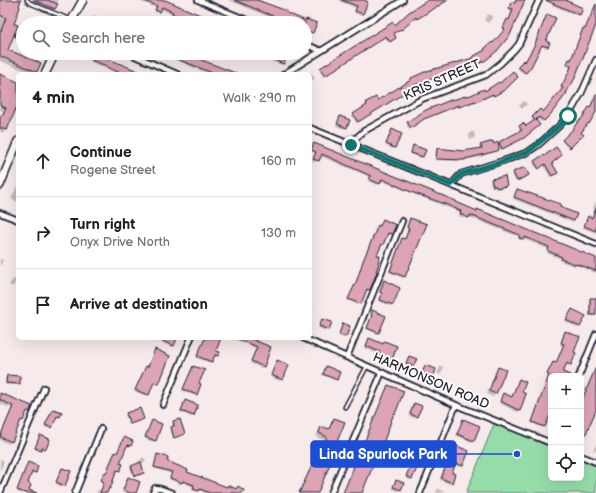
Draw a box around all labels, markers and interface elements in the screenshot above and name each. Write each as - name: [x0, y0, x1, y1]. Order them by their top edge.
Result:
- search box: [16, 16, 312, 60]
- icon: search: [30, 27, 52, 49]
- text: Search here: [62, 29, 145, 48]
- street label: KRIS STREET: [401, 56, 483, 104]
- text: 4 min: [32, 88, 75, 108]
- text: Walk · 290 m: [223, 90, 296, 106]
- route start: [559, 107, 577, 125]
- route end: [342, 136, 360, 154]
- text: Continue: [70, 143, 132, 162]
- icon: ahead: [32, 150, 54, 172]
- text: 160 m: [261, 153, 296, 169]
- text: Rogene Street: [70, 162, 156, 178]
- text: Turn right: [70, 215, 135, 234]
- icon: right: [32, 222, 54, 244]
- text: 130 m: [261, 225, 296, 241]
- text: Onyx Drive North: [70, 234, 170, 250]
- icon: arrive: [32, 294, 54, 316]
- text: Arrive at destination: [70, 295, 208, 314]
- street label: HARMONSON ROAD: [370, 349, 492, 413]
- map controls: [548, 373, 584, 481]
- button: +: [548, 373, 584, 409]
- button: −: [548, 409, 584, 445]
- callout: Linda Spurlock Park: [311, 441, 456, 467]
- button: locate: [548, 445, 584, 481]
- text: Linda Spurlock Park: [319, 446, 448, 463]

